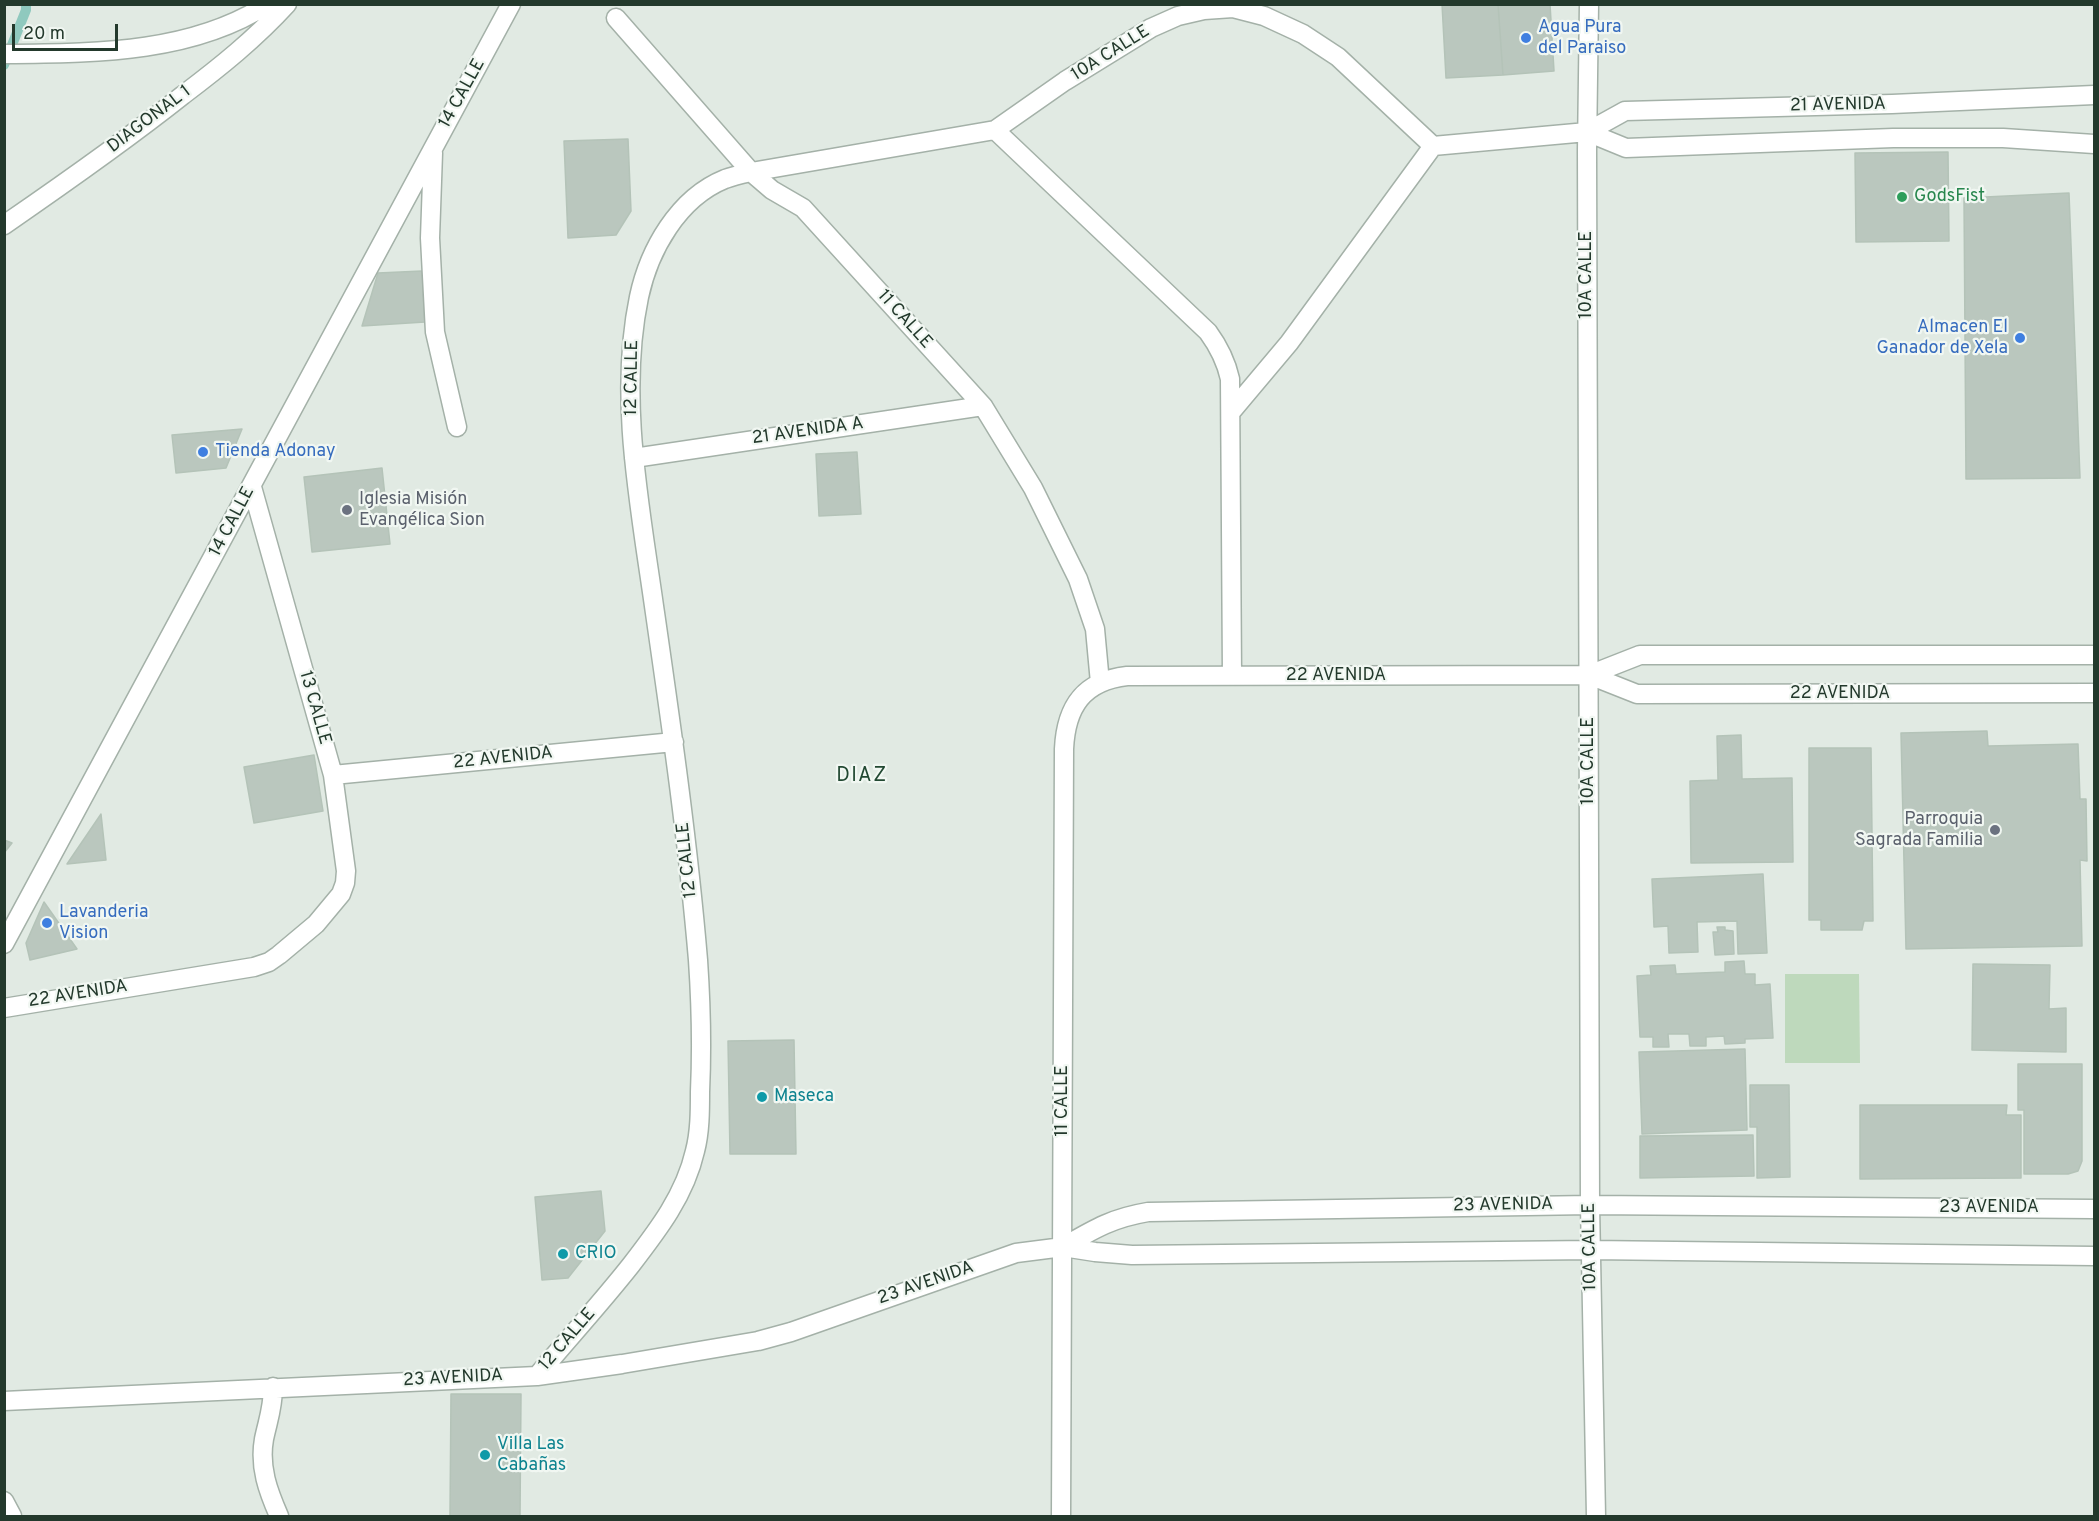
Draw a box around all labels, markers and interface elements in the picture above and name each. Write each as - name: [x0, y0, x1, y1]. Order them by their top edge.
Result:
- scale bar: [15, 12, 122, 50]
- place label: Agua Pura del Paraiso: [1538, 17, 1626, 60]
- street label: 10A CALLE: [1068, 21, 1154, 87]
- text: 20 m: [23, 23, 65, 46]
- marker: Agua Pura del Paraiso: [1519, 31, 1533, 45]
- street label: 14 CALLE: [435, 56, 491, 132]
- street label: DIAGONAL 1: [104, 82, 196, 158]
- street label: 21 AVENIDA: [1790, 94, 1886, 118]
- place label: GodsFist: [1914, 186, 1985, 208]
- marker: GodsFist: [1895, 190, 1909, 204]
- street label: 10A CALLE: [1576, 231, 1598, 319]
- street label: 11 CALLE: [872, 286, 936, 354]
- place label: Almacen El Ganador de Xela: [1876, 317, 2008, 360]
- marker: Almacen El Ganador de Xela: [2013, 331, 2027, 345]
- street label: 12 CALLE: [622, 340, 644, 416]
- street label: 21 AVENIDA A: [751, 413, 865, 451]
- place label: Tienda Adonay: [215, 441, 335, 463]
- marker: Tienda Adonay: [196, 445, 210, 459]
- street label: 14 CALLE: [206, 483, 260, 561]
- place label: Iglesia Misión Evangélica Sion: [359, 489, 485, 532]
- marker: Iglesia Misión Evangélica Sion: [340, 503, 354, 517]
- street label: 22 AVENIDA: [1286, 665, 1386, 687]
- street label: 13 CALLE: [293, 669, 335, 747]
- street label: 22 AVENIDA: [1790, 683, 1890, 705]
- street label: 10A CALLE: [1578, 717, 1600, 805]
- street label: 22 AVENIDA: [452, 743, 554, 775]
- district label: DIAZ: [836, 765, 888, 789]
- place label: Parroquia Sagrada Familia: [1855, 809, 1983, 852]
- street label: 12 CALLE: [673, 821, 703, 899]
- marker: Parroquia Sagrada Familia: [1988, 823, 2002, 837]
- place label: Lavanderia Vision: [59, 902, 148, 944]
- marker: Lavanderia Vision: [40, 916, 54, 930]
- street label: 22 AVENIDA: [27, 976, 129, 1014]
- street label: 11 CALLE: [1052, 1065, 1074, 1137]
- place label: Maseca: [774, 1086, 834, 1108]
- marker: Maseca: [755, 1090, 769, 1104]
- street label: 23 AVENIDA: [1453, 1194, 1553, 1218]
- street label: 23 AVENIDA: [1939, 1197, 2039, 1219]
- street label: 10A CALLE: [1579, 1203, 1603, 1291]
- place label: CRIO: [575, 1243, 617, 1265]
- marker: CRIO: [556, 1247, 570, 1261]
- street label: 23 AVENIDA: [875, 1257, 977, 1311]
- street label: 12 CALLE: [535, 1304, 601, 1376]
- street label: 23 AVENIDA: [402, 1366, 504, 1392]
- place label: Villa Las Cabañas: [497, 1434, 566, 1476]
- marker: Villa Las Cabañas: [478, 1448, 492, 1462]

